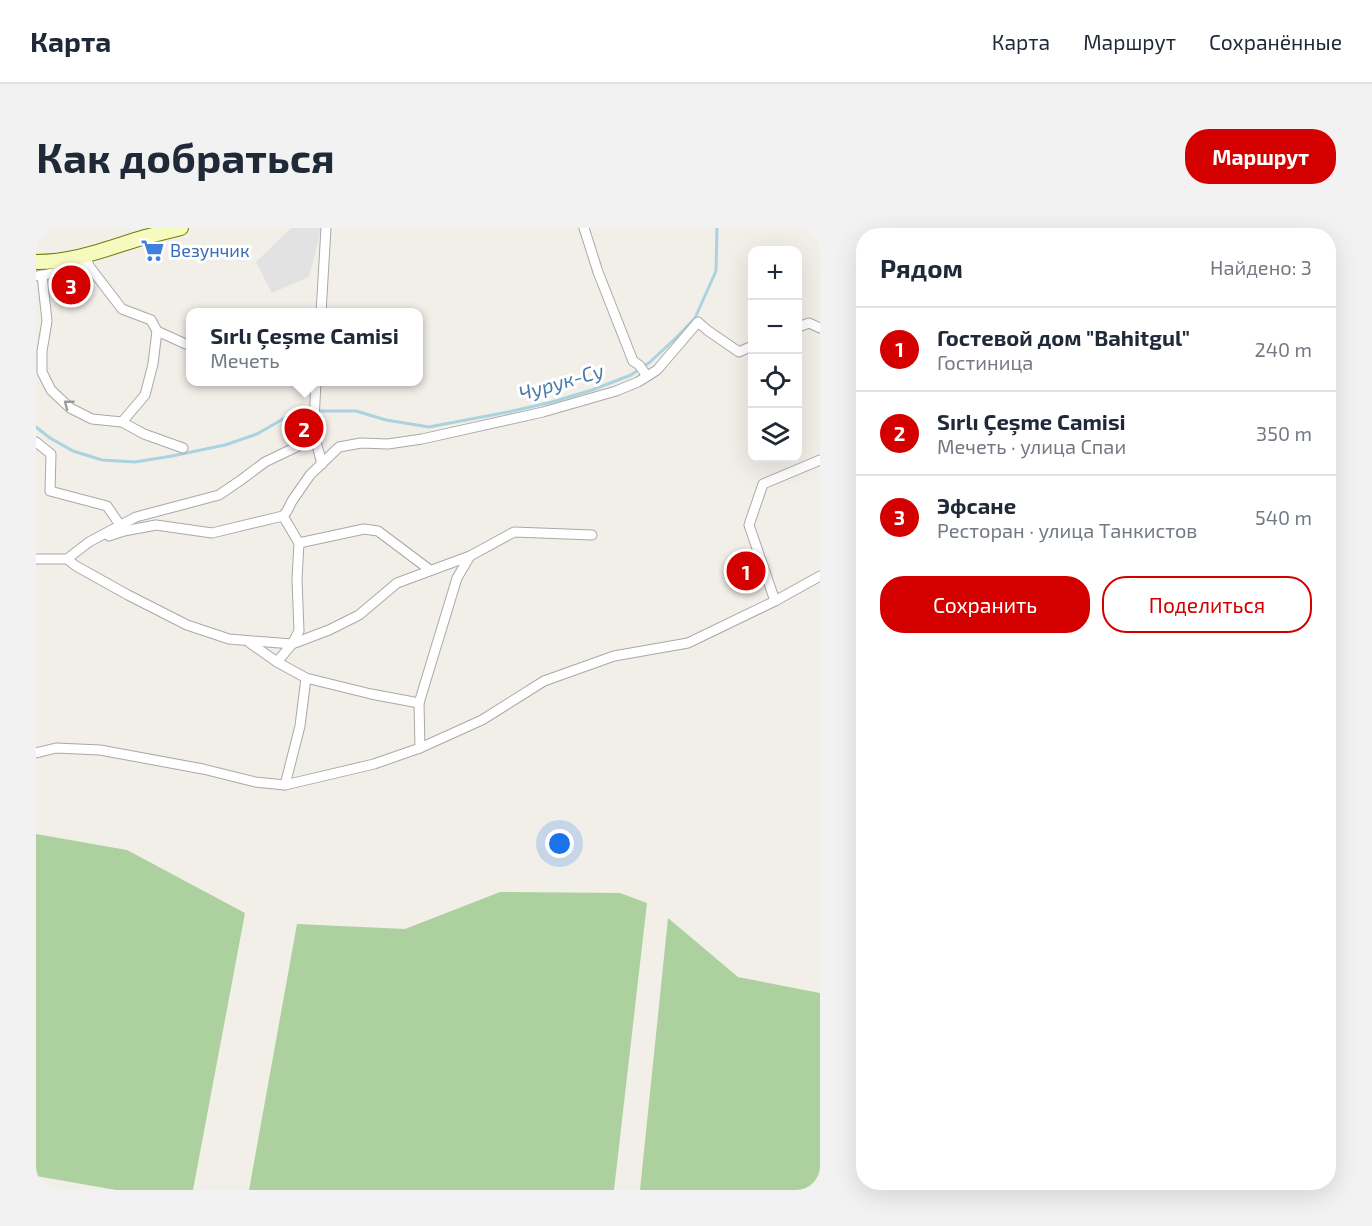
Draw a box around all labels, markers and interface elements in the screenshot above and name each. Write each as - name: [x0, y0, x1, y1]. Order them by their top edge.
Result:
- text: Карта: [30, 24, 111, 58]
- text: Карта: [992, 29, 1050, 54]
- text: Маршрут: [1083, 29, 1176, 54]
- text: Сохранённые: [1209, 29, 1342, 54]
- button: Маршрут: [1185, 129, 1336, 184]
- text: Как добраться: [36, 131, 335, 181]
- supermarket icon: Везунчик: [139, 237, 165, 263]
- place label: Везунчик: [170, 239, 250, 261]
- map controls: [748, 246, 802, 462]
- button: +: [748, 246, 802, 300]
- text: Рядом: [880, 252, 963, 283]
- text: Найдено: 3: [1210, 255, 1312, 279]
- pin: 3: [51, 262, 90, 308]
- button: −: [748, 300, 802, 354]
- popup: [186, 308, 423, 386]
- text: Sırlı Çeşme Camisi: [210, 322, 399, 348]
- text: Гостевой дом "Bahitgul": [937, 324, 1190, 350]
- text: 1: [895, 337, 904, 361]
- text: 240 m: [1254, 337, 1312, 361]
- text: Мечеть: [210, 348, 280, 372]
- text: Гостиница: [937, 350, 1033, 374]
- button: locate: [748, 354, 802, 408]
- water label: Чурук-Су: [516, 357, 606, 405]
- one-way arrow: [64, 401, 75, 412]
- pin: 2: [284, 406, 324, 450]
- button: layers: [748, 408, 802, 462]
- text: Sırlı Çeşme Camisi: [937, 408, 1126, 434]
- text: 2: [894, 421, 905, 445]
- text: 350 m: [1256, 421, 1312, 445]
- text: Мечеть · улица Спаи: [937, 434, 1126, 458]
- text: Эфсане: [937, 492, 1016, 518]
- text: 3: [894, 505, 905, 529]
- text: 540 m: [1255, 505, 1312, 529]
- text: Ресторан · улица Танкистов: [937, 518, 1197, 542]
- pin: 1: [726, 548, 766, 594]
- button: Сохранить: [880, 576, 1090, 633]
- button: Поделиться: [1102, 576, 1312, 633]
- your location: [545, 829, 574, 858]

